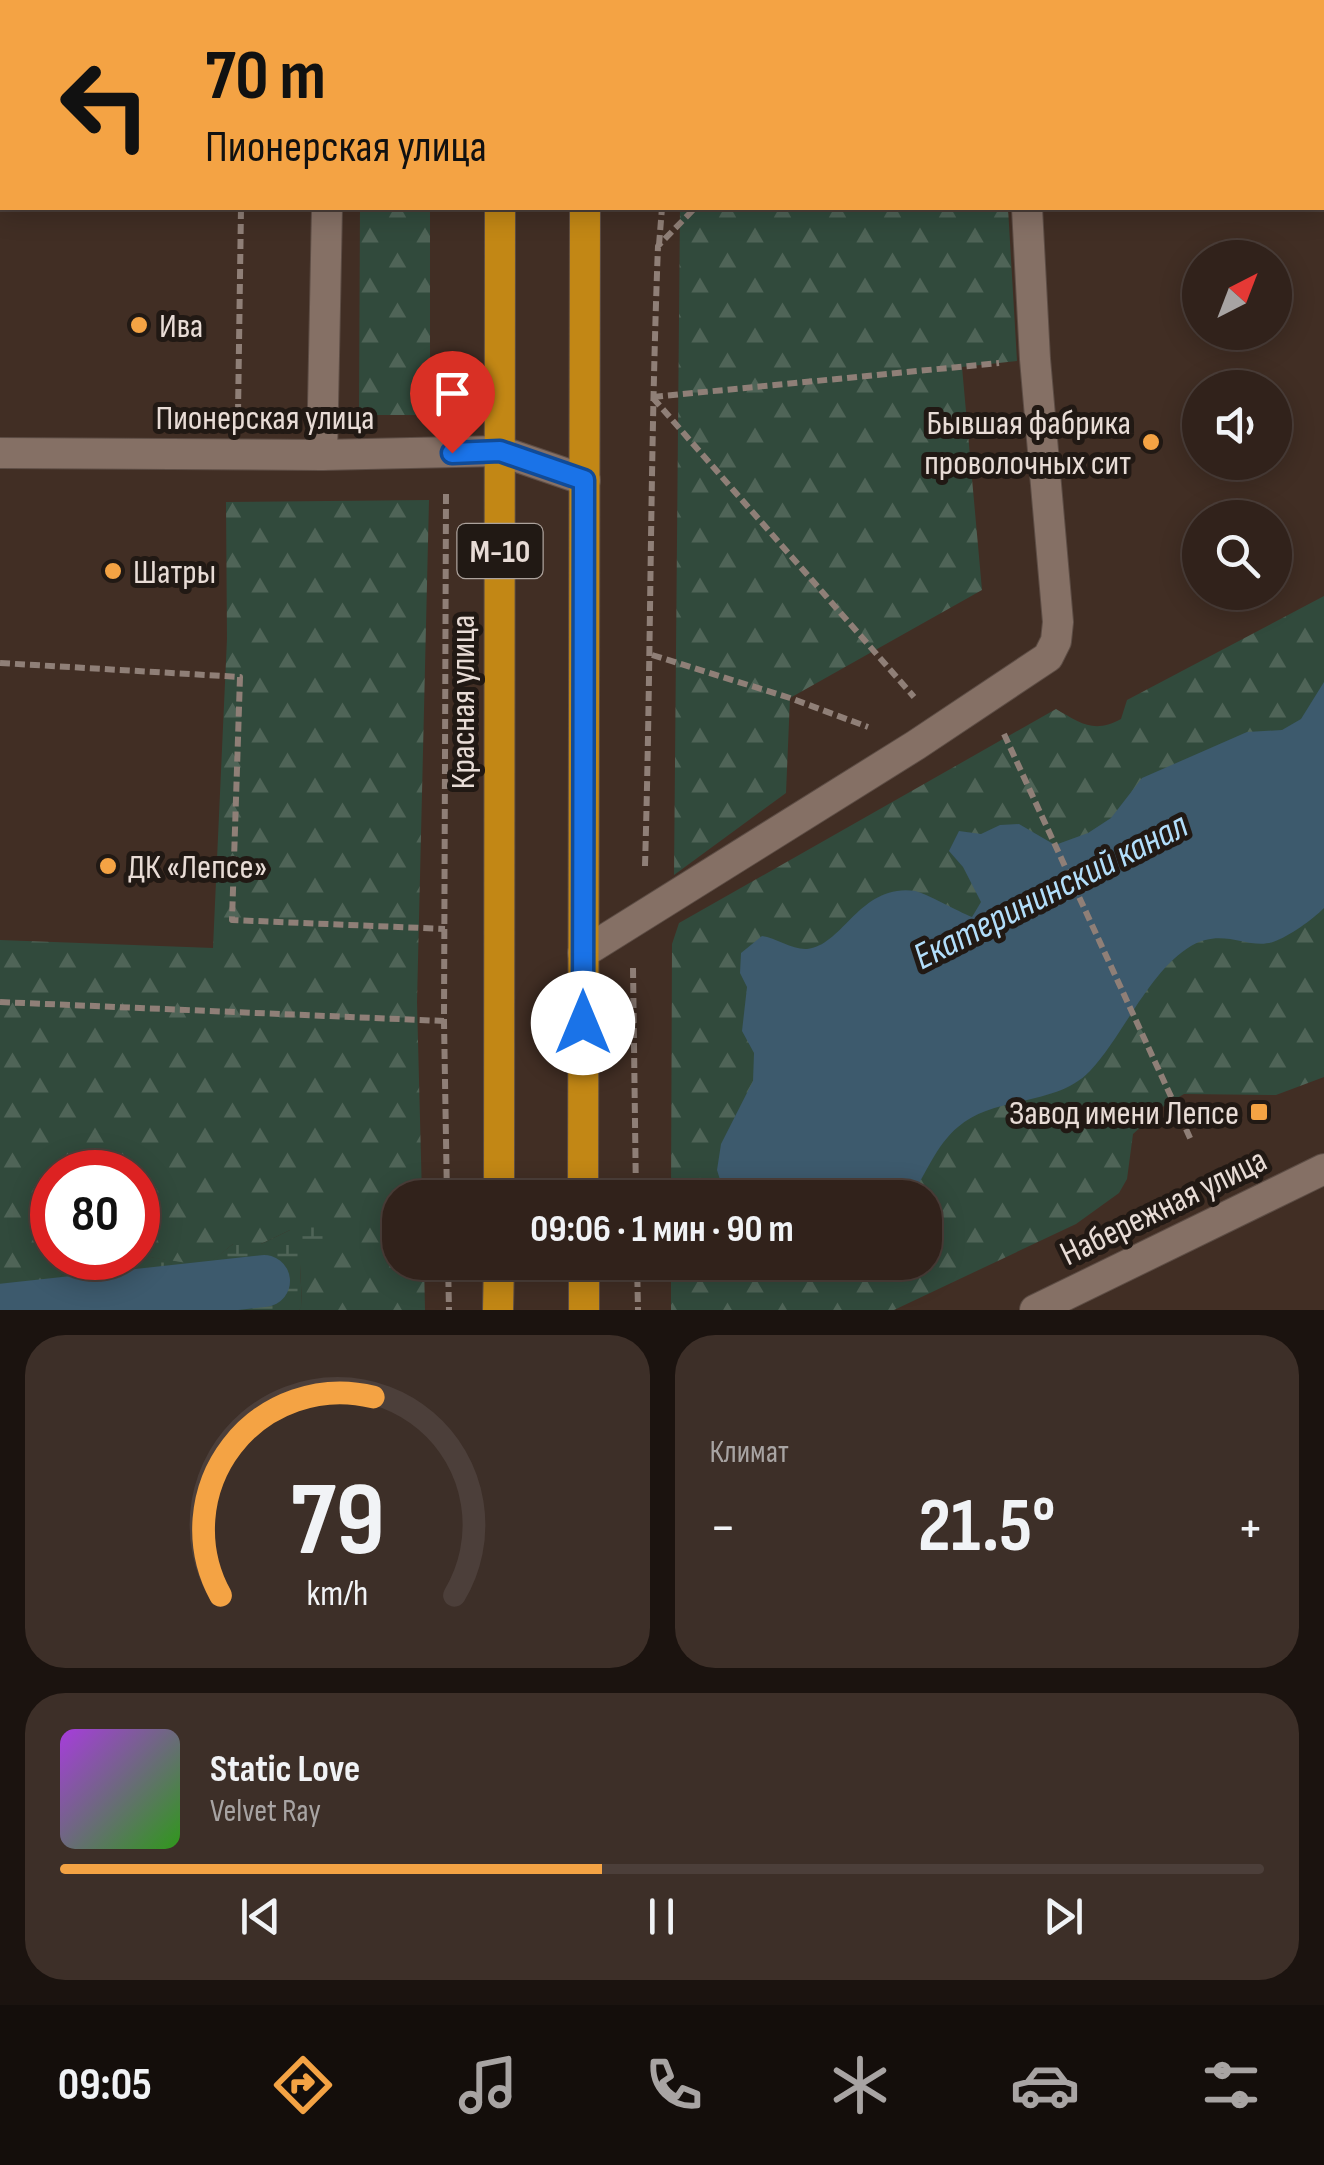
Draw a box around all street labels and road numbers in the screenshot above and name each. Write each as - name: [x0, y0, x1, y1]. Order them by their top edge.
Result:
- street label: Пионерская улица: [155, 397, 375, 440]
- road number: М-10: [458, 524, 542, 578]
- street label: Красная улица: [442, 615, 485, 789]
- street label: Набережная улица: [1053, 1139, 1274, 1276]

